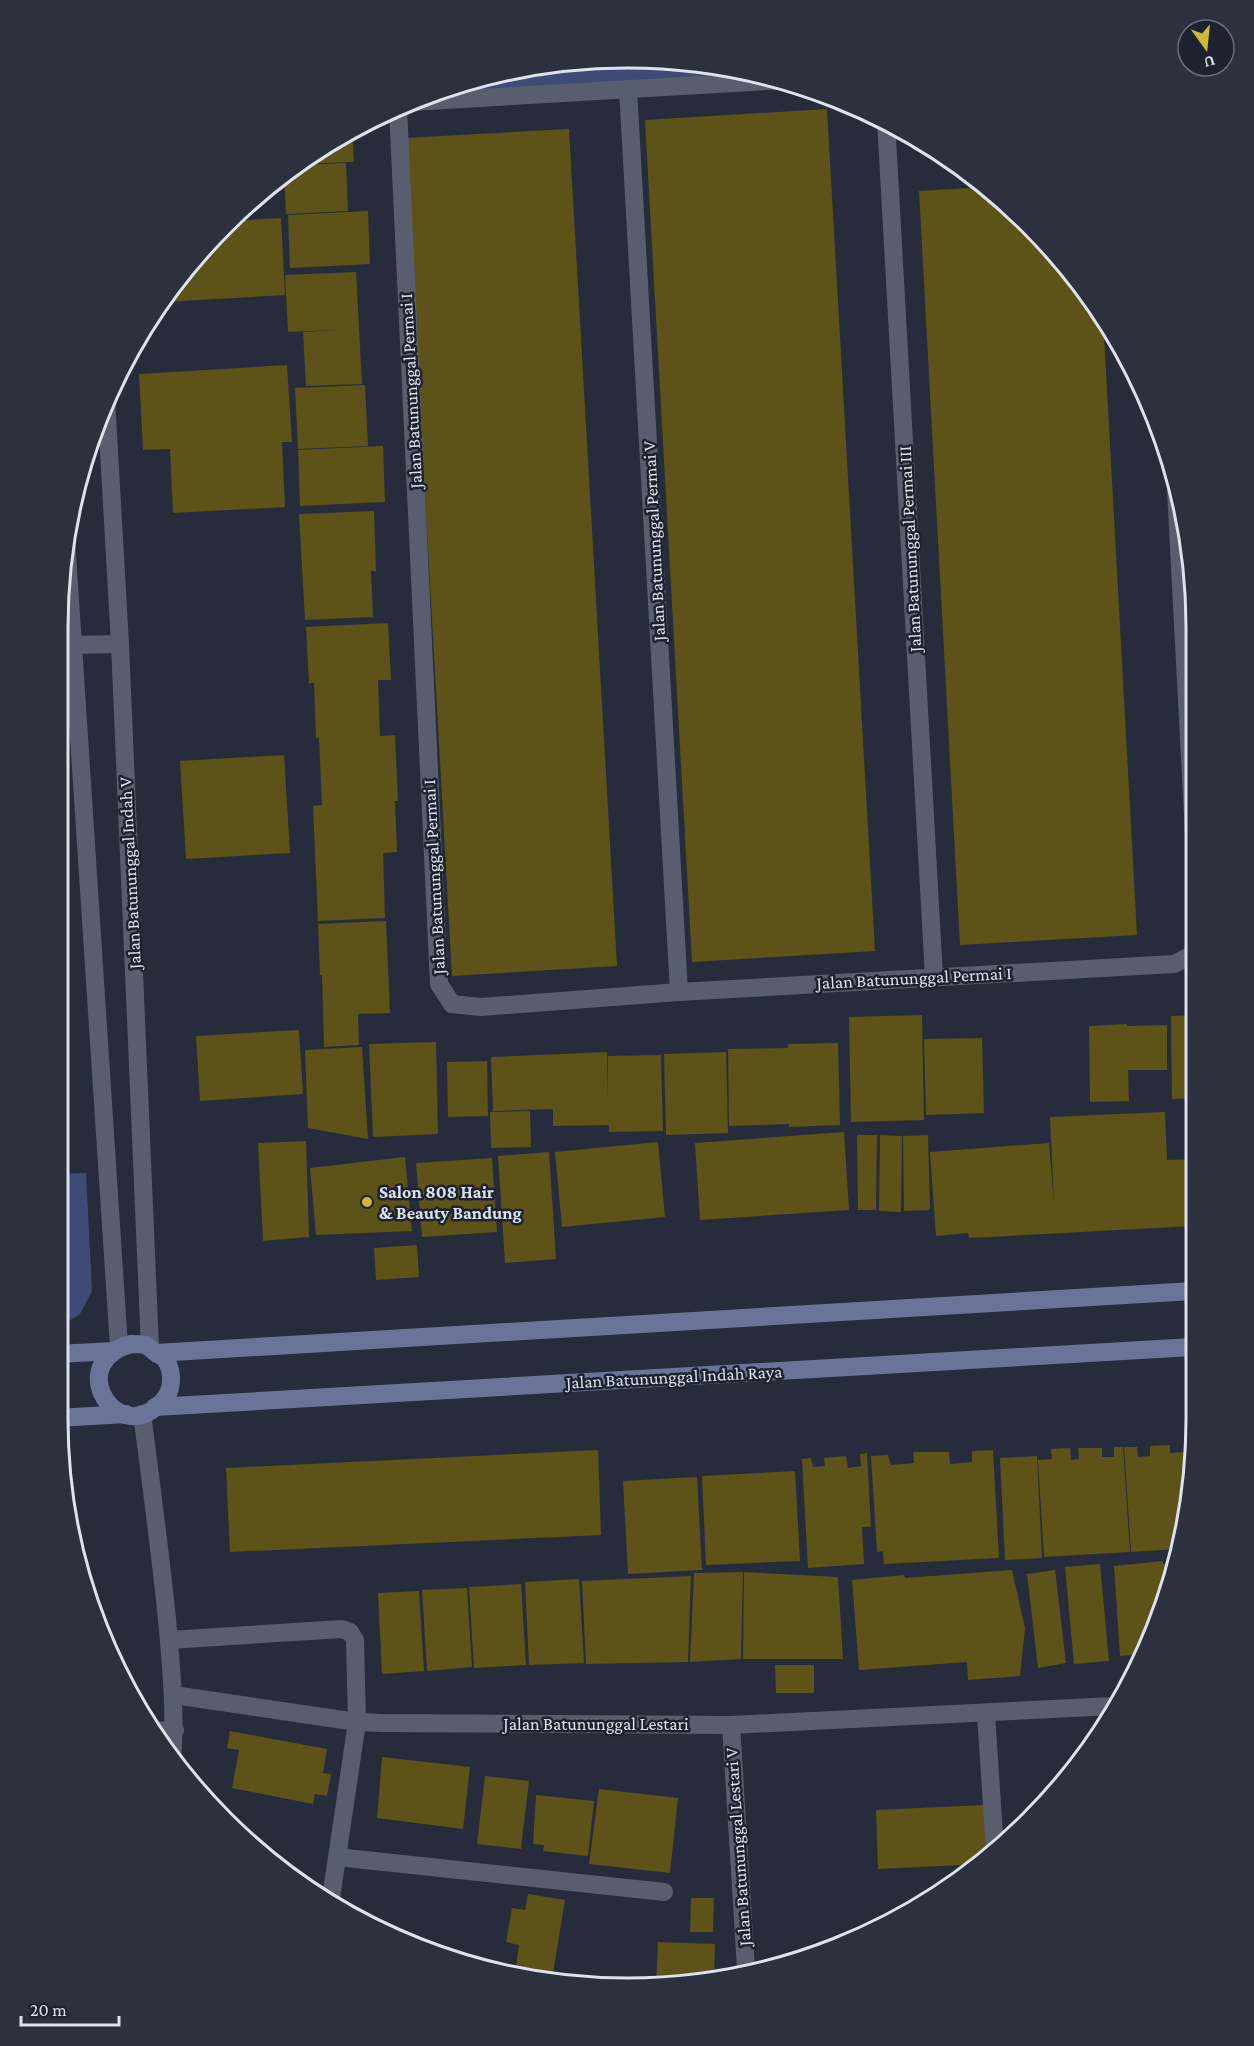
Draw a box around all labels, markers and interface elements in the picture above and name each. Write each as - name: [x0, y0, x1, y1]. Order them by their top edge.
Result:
- north arrow: [1176, 18, 1236, 78]
- text: U: [1202, 52, 1217, 72]
- street label: Jalan Batununggal Permai I: [396, 293, 426, 491]
- street label: Jalan Batununggal Permai V: [639, 440, 669, 644]
- street label: Jalan Batununggal Permai III: [895, 445, 925, 655]
- street label: Jalan Batununggal Indah V: [115, 776, 145, 972]
- street label: Jalan Batununggal Permai I: [419, 779, 449, 977]
- street label: Jalan Batununggal Permai I: [814, 963, 1012, 993]
- place label: Salon 808 Hair & Beauty Bandung: [379, 1182, 522, 1223]
- marker: Salon 808 Hair & Beauty Bandung: [360, 1195, 374, 1209]
- street label: Jalan Batununggal Indah Raya: [563, 1361, 783, 1393]
- street label: Jalan Batununggal Lestari: [501, 1714, 689, 1734]
- street label: Jalan Batununggal Lestari V: [721, 1746, 755, 1949]
- scale bar: [21, 1989, 118, 2027]
- text: 20 m: [30, 2000, 67, 2020]

